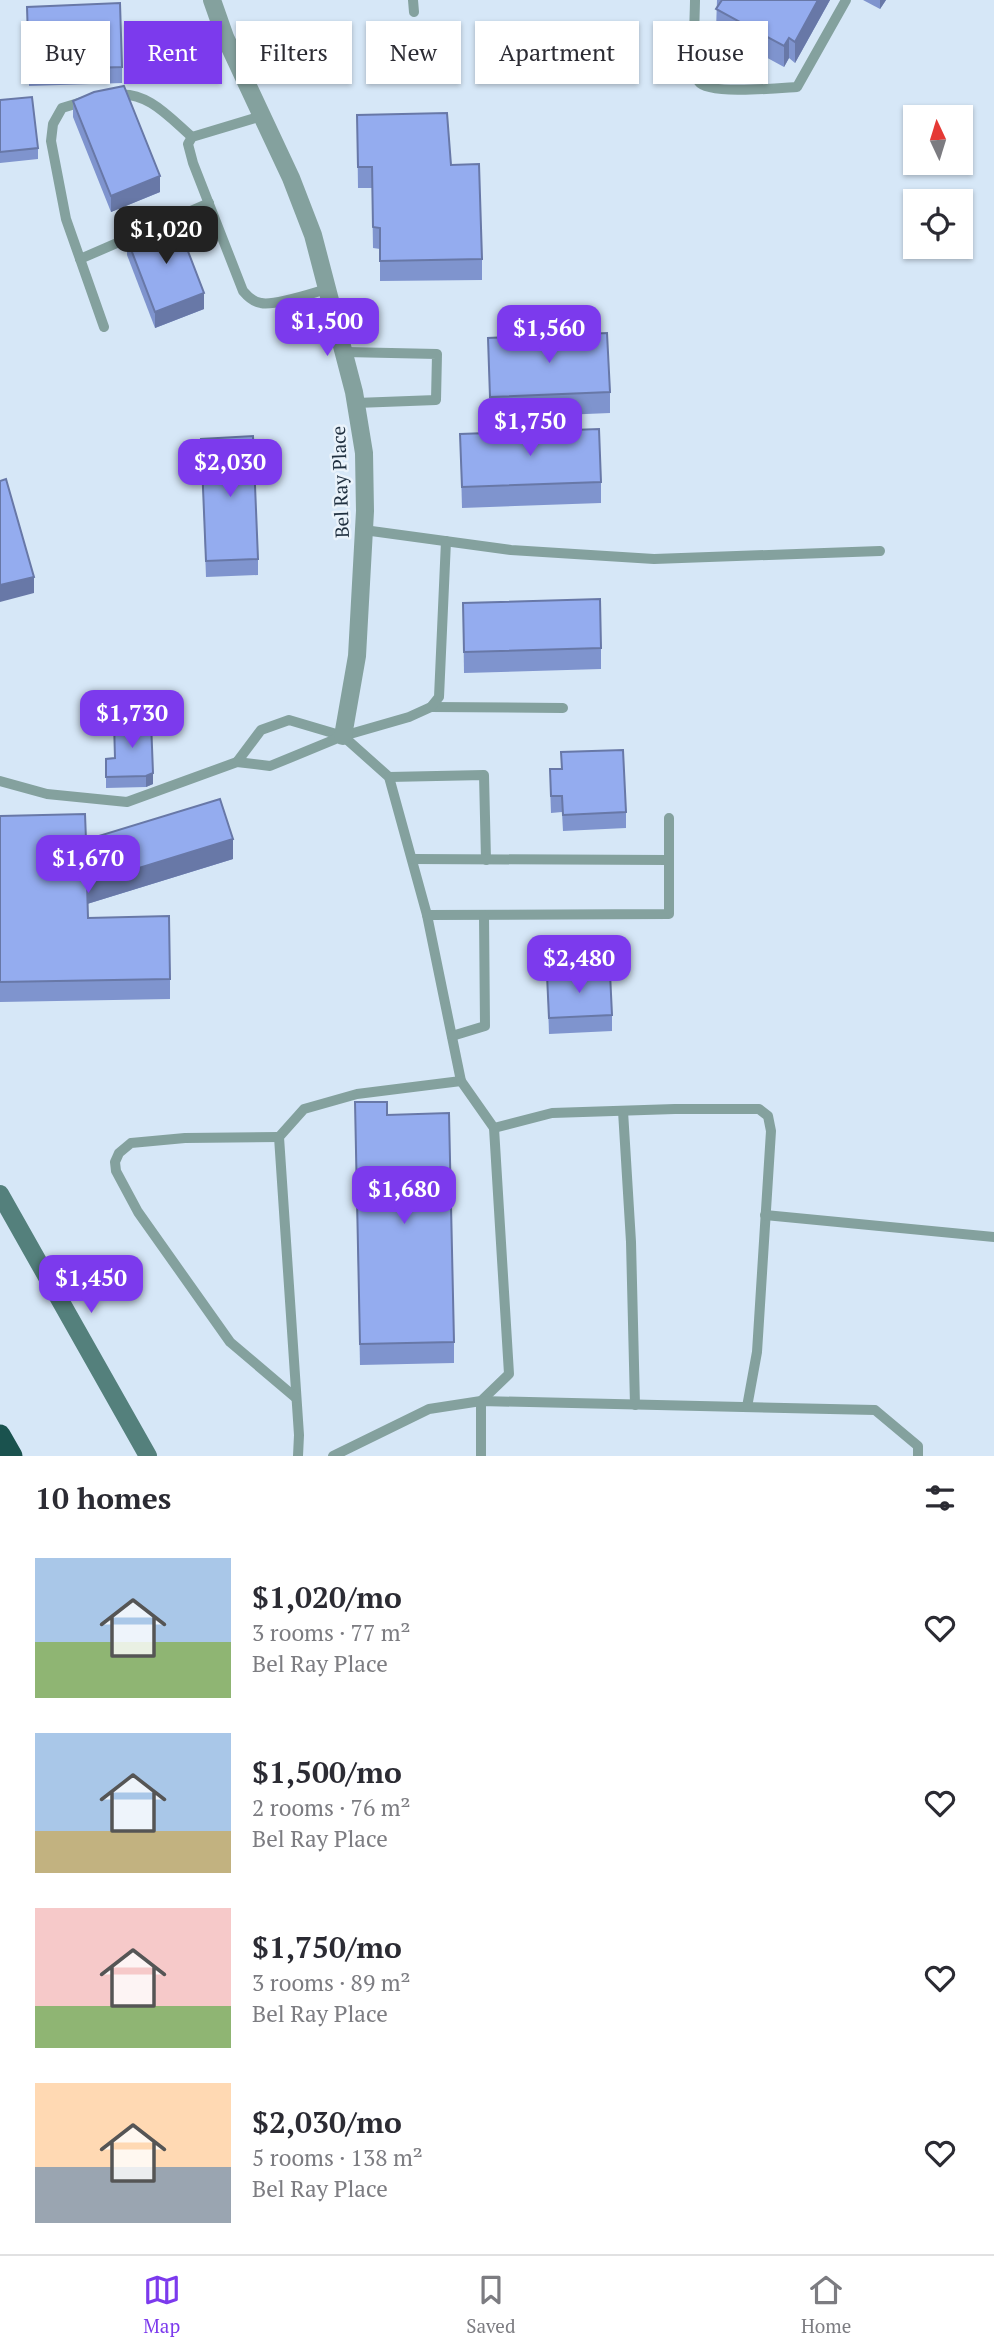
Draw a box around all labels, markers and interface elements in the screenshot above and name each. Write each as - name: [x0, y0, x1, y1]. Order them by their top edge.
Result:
- chip: Buy: [21, 21, 110, 84]
- chip: Rent: [124, 21, 222, 84]
- chip: Filters: [236, 21, 352, 84]
- chip: New: [366, 21, 461, 84]
- chip: Apartment: [475, 21, 639, 84]
- chip: House: [653, 21, 768, 84]
- north arrow: [903, 105, 973, 175]
- map controls: [903, 105, 973, 259]
- button: locate: [903, 189, 973, 259]
- pin: $1,020: [109, 206, 223, 266]
- text: $1,020: [130, 213, 202, 244]
- pin: $1,500: [270, 298, 384, 358]
- text: $1,500: [291, 305, 363, 336]
- pin: $1,560: [492, 306, 606, 365]
- text: $1,560: [513, 312, 585, 343]
- pin: $1,750: [473, 398, 587, 458]
- text: $1,750: [494, 405, 566, 436]
- street label: Bel Ray Place: [325, 426, 354, 539]
- pin: $2,030: [173, 440, 287, 499]
- text: $2,030: [194, 446, 266, 477]
- pin: $1,730: [75, 690, 189, 750]
- text: $1,730: [96, 697, 168, 728]
- pin: $1,670: [31, 836, 145, 895]
- text: $1,670: [52, 842, 124, 873]
- pin: $2,480: [522, 936, 636, 995]
- text: $2,480: [543, 942, 615, 973]
- pin: $1,680: [347, 1166, 461, 1226]
- text: $1,680: [368, 1173, 440, 1204]
- pin: $1,450: [34, 1256, 148, 1315]
- text: $1,450: [55, 1262, 127, 1293]
- text: 10 homes: [35, 1478, 171, 1518]
- icon: filters: [921, 1479, 959, 1517]
- text: $1,020/mo: [252, 1577, 402, 1617]
- icon: home: [91, 1586, 175, 1670]
- icon: heart: [921, 1609, 959, 1647]
- text: 3 rooms · 77 m²: [252, 1617, 411, 1648]
- text: Bel Ray Place: [252, 1648, 388, 1679]
- text: $1,500/mo: [252, 1752, 402, 1792]
- icon: home: [91, 1761, 175, 1845]
- icon: heart: [921, 1784, 959, 1822]
- text: 2 rooms · 76 m²: [252, 1792, 411, 1823]
- text: Bel Ray Place: [252, 1823, 388, 1854]
- text: $1,750/mo: [252, 1927, 402, 1967]
- icon: home: [91, 1936, 175, 2020]
- icon: heart: [921, 1959, 959, 1997]
- text: 3 rooms · 89 m²: [252, 1967, 411, 1998]
- text: Bel Ray Place: [252, 1998, 388, 2029]
- text: $2,030/mo: [252, 2102, 402, 2142]
- icon: home: [91, 2111, 175, 2195]
- icon: heart: [921, 2134, 959, 2172]
- text: 5 rooms · 138 m²: [252, 2142, 423, 2173]
- text: Bel Ray Place: [252, 2173, 388, 2204]
- tab: Map: [143, 2271, 181, 2338]
- tab: Saved: [466, 2271, 515, 2338]
- tab: Home: [801, 2271, 851, 2338]

